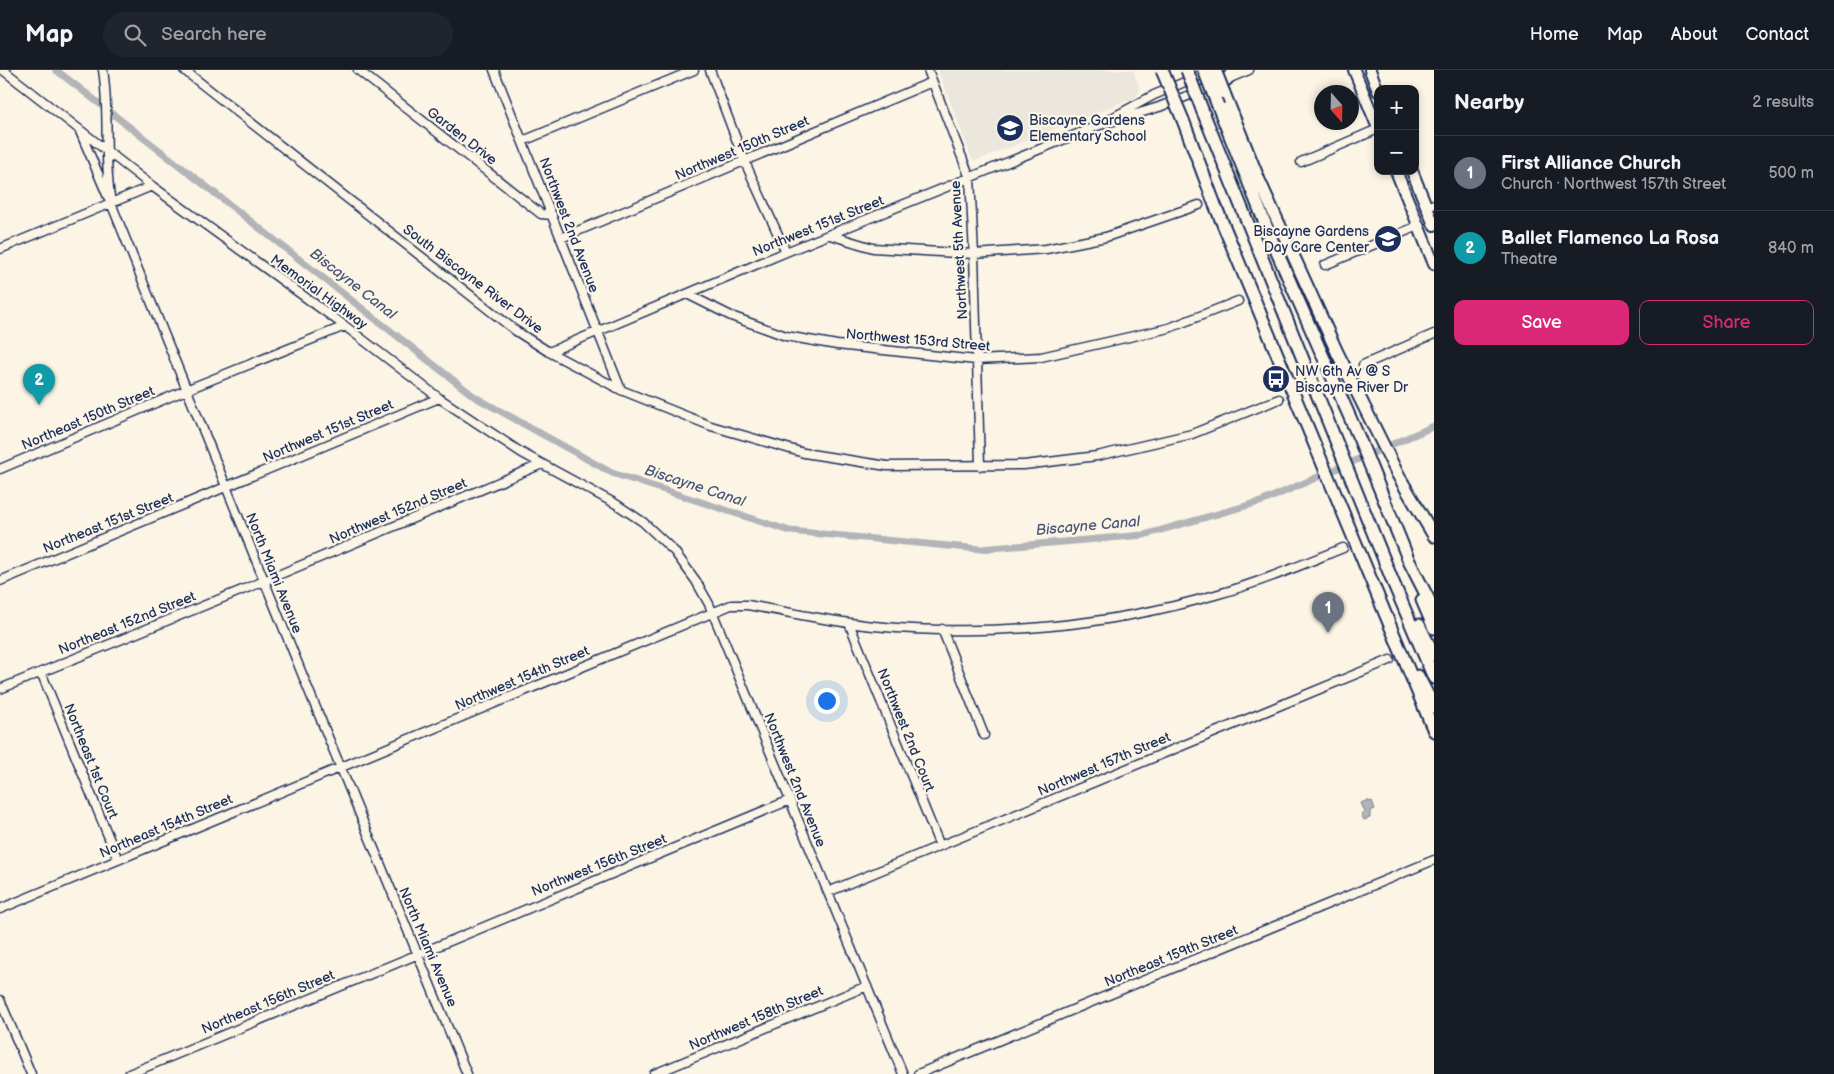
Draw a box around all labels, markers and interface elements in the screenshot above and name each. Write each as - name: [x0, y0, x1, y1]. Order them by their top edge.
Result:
- search box: [103, 12, 453, 57]
- text: Map: [25, 20, 73, 49]
- icon: search: [121, 21, 149, 49]
- text: Search here: [161, 23, 267, 46]
- text: Home: [1530, 24, 1579, 45]
- text: Map: [1607, 24, 1643, 45]
- text: About: [1671, 24, 1718, 45]
- text: Contact: [1746, 24, 1809, 45]
- north arrow: [1314, 85, 1359, 130]
- map controls: [1374, 85, 1419, 175]
- button: +: [1374, 85, 1419, 130]
- text: Nearby: [1454, 90, 1524, 115]
- text: 2 results: [1752, 93, 1814, 112]
- street label: Garden Drive: [424, 103, 500, 169]
- street label: Northwest 150th Street: [672, 112, 812, 184]
- place label: Biscayne Gardens Elementary School: [1029, 112, 1147, 145]
- school or university icon: Biscayne Gardens Elementary School: [995, 113, 1025, 143]
- button: −: [1374, 130, 1419, 175]
- text: First Alliance Church: [1501, 152, 1681, 175]
- street label: Northwest 2nd Avenue: [535, 155, 603, 295]
- text: 1: [1467, 164, 1473, 183]
- text: 500 m: [1768, 164, 1814, 183]
- text: Church · Northwest 157th Street: [1501, 175, 1726, 194]
- street label: Northwest 5th Avenue: [947, 180, 971, 320]
- street label: Northwest 151st Street: [750, 192, 887, 260]
- street label: South Biscayne River Drive: [400, 221, 546, 337]
- place label: Biscayne Gardens Day Care Center: [1253, 223, 1370, 256]
- school or university icon: Biscayne Gardens Day Care Center: [1373, 224, 1403, 254]
- text: Ballet Flamenco La Rosa: [1501, 227, 1719, 250]
- text: 2: [1465, 239, 1475, 258]
- text: 840 m: [1768, 239, 1814, 258]
- water label: Biscayne Canal: [306, 244, 401, 324]
- text: Theatre: [1501, 250, 1557, 269]
- street label: Memorial Highway: [267, 251, 371, 333]
- button: Save: [1454, 300, 1629, 345]
- button: Share: [1639, 300, 1814, 345]
- street label: Northwest 153rd Street: [845, 325, 992, 355]
- place label: NW 6th Av @ S Biscayne River Dr: [1295, 363, 1409, 396]
- pin: 2: [23, 364, 55, 405]
- bus stop icon: NW 6th Av @ S Biscayne River Dr: [1261, 364, 1291, 394]
- street label: Northeast 150th Street: [19, 382, 158, 454]
- street label: Northwest 151st Street: [260, 396, 397, 466]
- water label: Biscayne Canal: [642, 461, 748, 511]
- street label: Northwest 152nd Street: [327, 474, 470, 548]
- street label: Northeast 151st Street: [40, 489, 176, 557]
- street label: North Miami Avenue: [242, 510, 306, 636]
- water label: Biscayne Canal: [1035, 512, 1141, 540]
- street label: Northeast 152nd Street: [56, 587, 199, 658]
- pin: 1: [1312, 592, 1344, 633]
- street label: Northwest 154th Street: [452, 642, 592, 714]
- street label: Northwest 2nd Court: [874, 666, 939, 795]
- your location: [814, 688, 840, 714]
- street label: Northeast 1st Court: [60, 701, 122, 822]
- street label: Northwest 2nd Avenue: [760, 710, 830, 850]
- street label: Northwest 157th Street: [1035, 728, 1174, 800]
- street label: Northeast 154th Street: [97, 790, 236, 862]
- street label: Northwest 156th Street: [529, 830, 670, 900]
- street label: North Miami Avenue: [395, 885, 461, 1009]
- street label: Northeast 159th Street: [1102, 921, 1241, 991]
- street label: Northeast 156th Street: [199, 966, 338, 1038]
- street label: Northwest 158th Street: [686, 982, 826, 1054]

